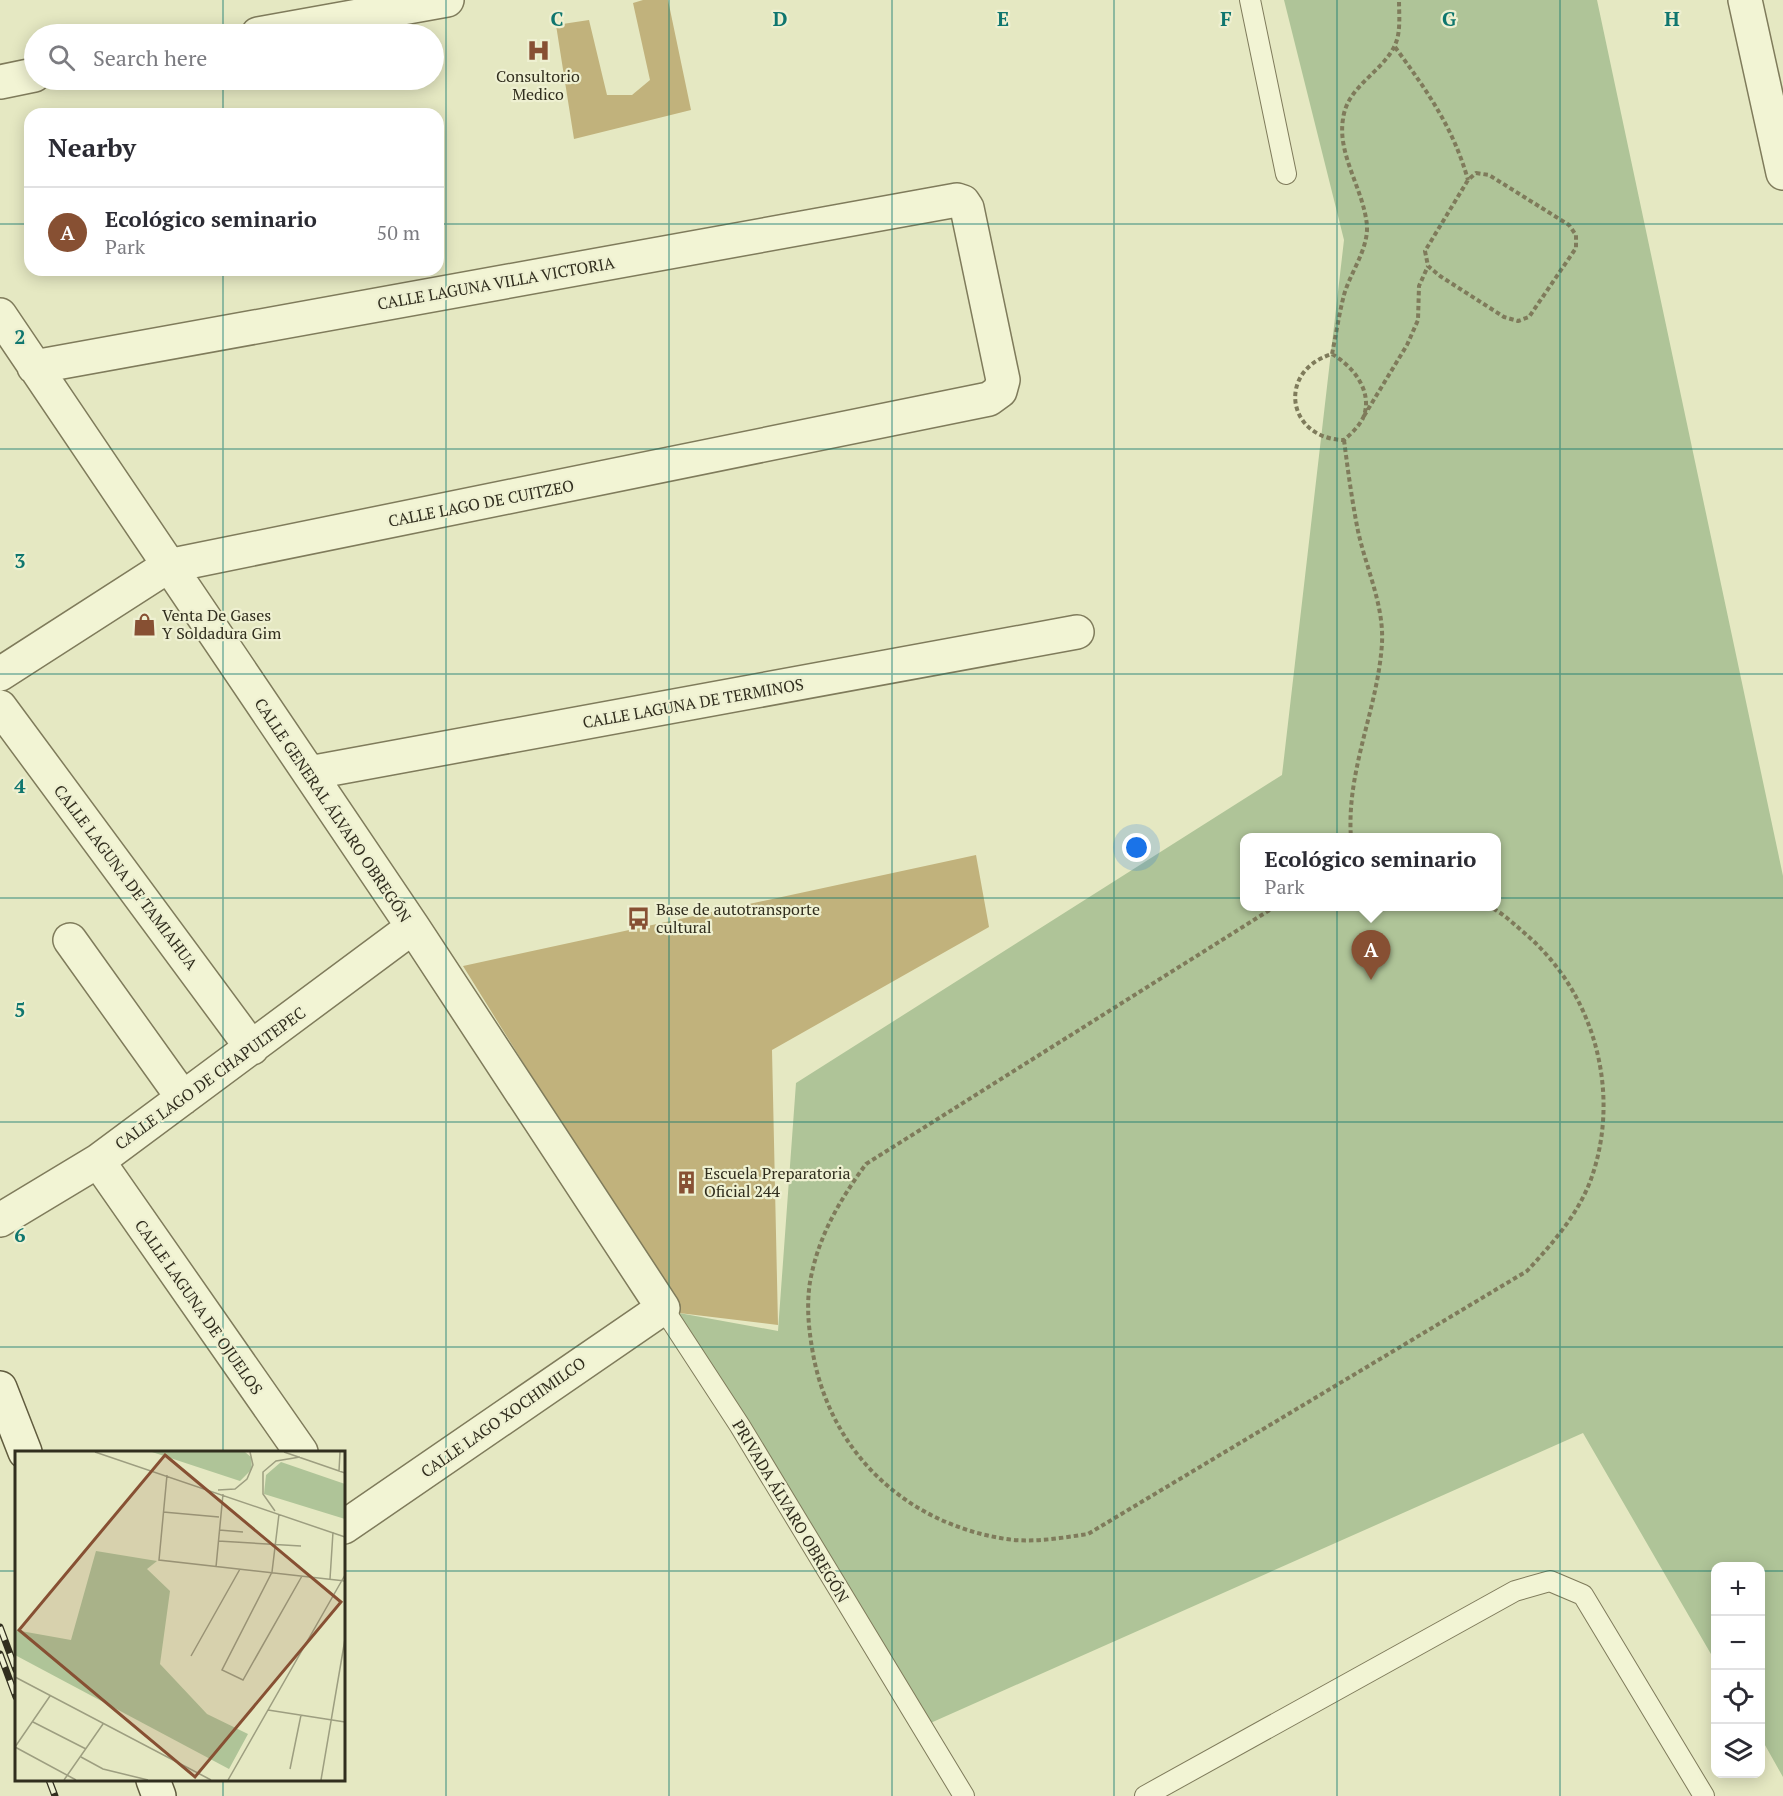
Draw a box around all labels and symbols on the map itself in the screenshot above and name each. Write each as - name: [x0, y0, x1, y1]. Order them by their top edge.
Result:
- text: C: [550, 5, 564, 32]
- text: D: [773, 5, 787, 32]
- text: E: [997, 5, 1009, 32]
- text: F: [1220, 5, 1232, 32]
- text: G: [1442, 5, 1456, 32]
- text: H: [1664, 5, 1680, 32]
- hospital icon: Consultorio Medico: [525, 38, 551, 64]
- place label: Consultorio Medico: [496, 65, 580, 105]
- street label: CALLE LAGUNA VILLA VICTORIA: [376, 251, 617, 315]
- text: 2: [14, 323, 26, 350]
- street label: CALLE LAGO DE CUITZEO: [386, 474, 576, 532]
- text: 3: [14, 547, 26, 574]
- place label: Venta De Gases Y Soldadura Gim: [162, 604, 281, 644]
- shop icon: Venta De Gases Y Soldadura Gim: [131, 611, 157, 637]
- street label: CALLE LAGUNA DE TERMINOS: [581, 673, 805, 733]
- street label: CALLE GENERAL ÁLVARO OBREGÓN: [250, 694, 417, 927]
- text: 4: [14, 772, 26, 799]
- street label: CALLE LAGUNA DE TAMIAHUA: [49, 780, 203, 974]
- your location: [1122, 833, 1151, 862]
- place label: Base de autotransporte cultural: [656, 898, 820, 938]
- bus stop icon: Base de autotransporte cultural: [625, 905, 651, 931]
- pin: A: [1352, 930, 1390, 980]
- text: 5: [14, 996, 26, 1023]
- street label: CALLE LAGO DE CHAPULTEPEC: [110, 1001, 310, 1155]
- place label: Escuela Preparatoria Oficial 244: [704, 1162, 851, 1202]
- building icon: Escuela Preparatoria Oficial 244: [673, 1169, 699, 1195]
- street label: CALLE LAGUNA DE OJUELOS: [130, 1215, 268, 1399]
- text: 6: [14, 1221, 26, 1248]
- street label: CALLE LAGO XOCHIMILCO: [416, 1352, 590, 1482]
- street label: PRIVADA ÁLVARO OBREGÓN: [728, 1415, 855, 1607]
- inset map: [15, 1451, 345, 1781]

